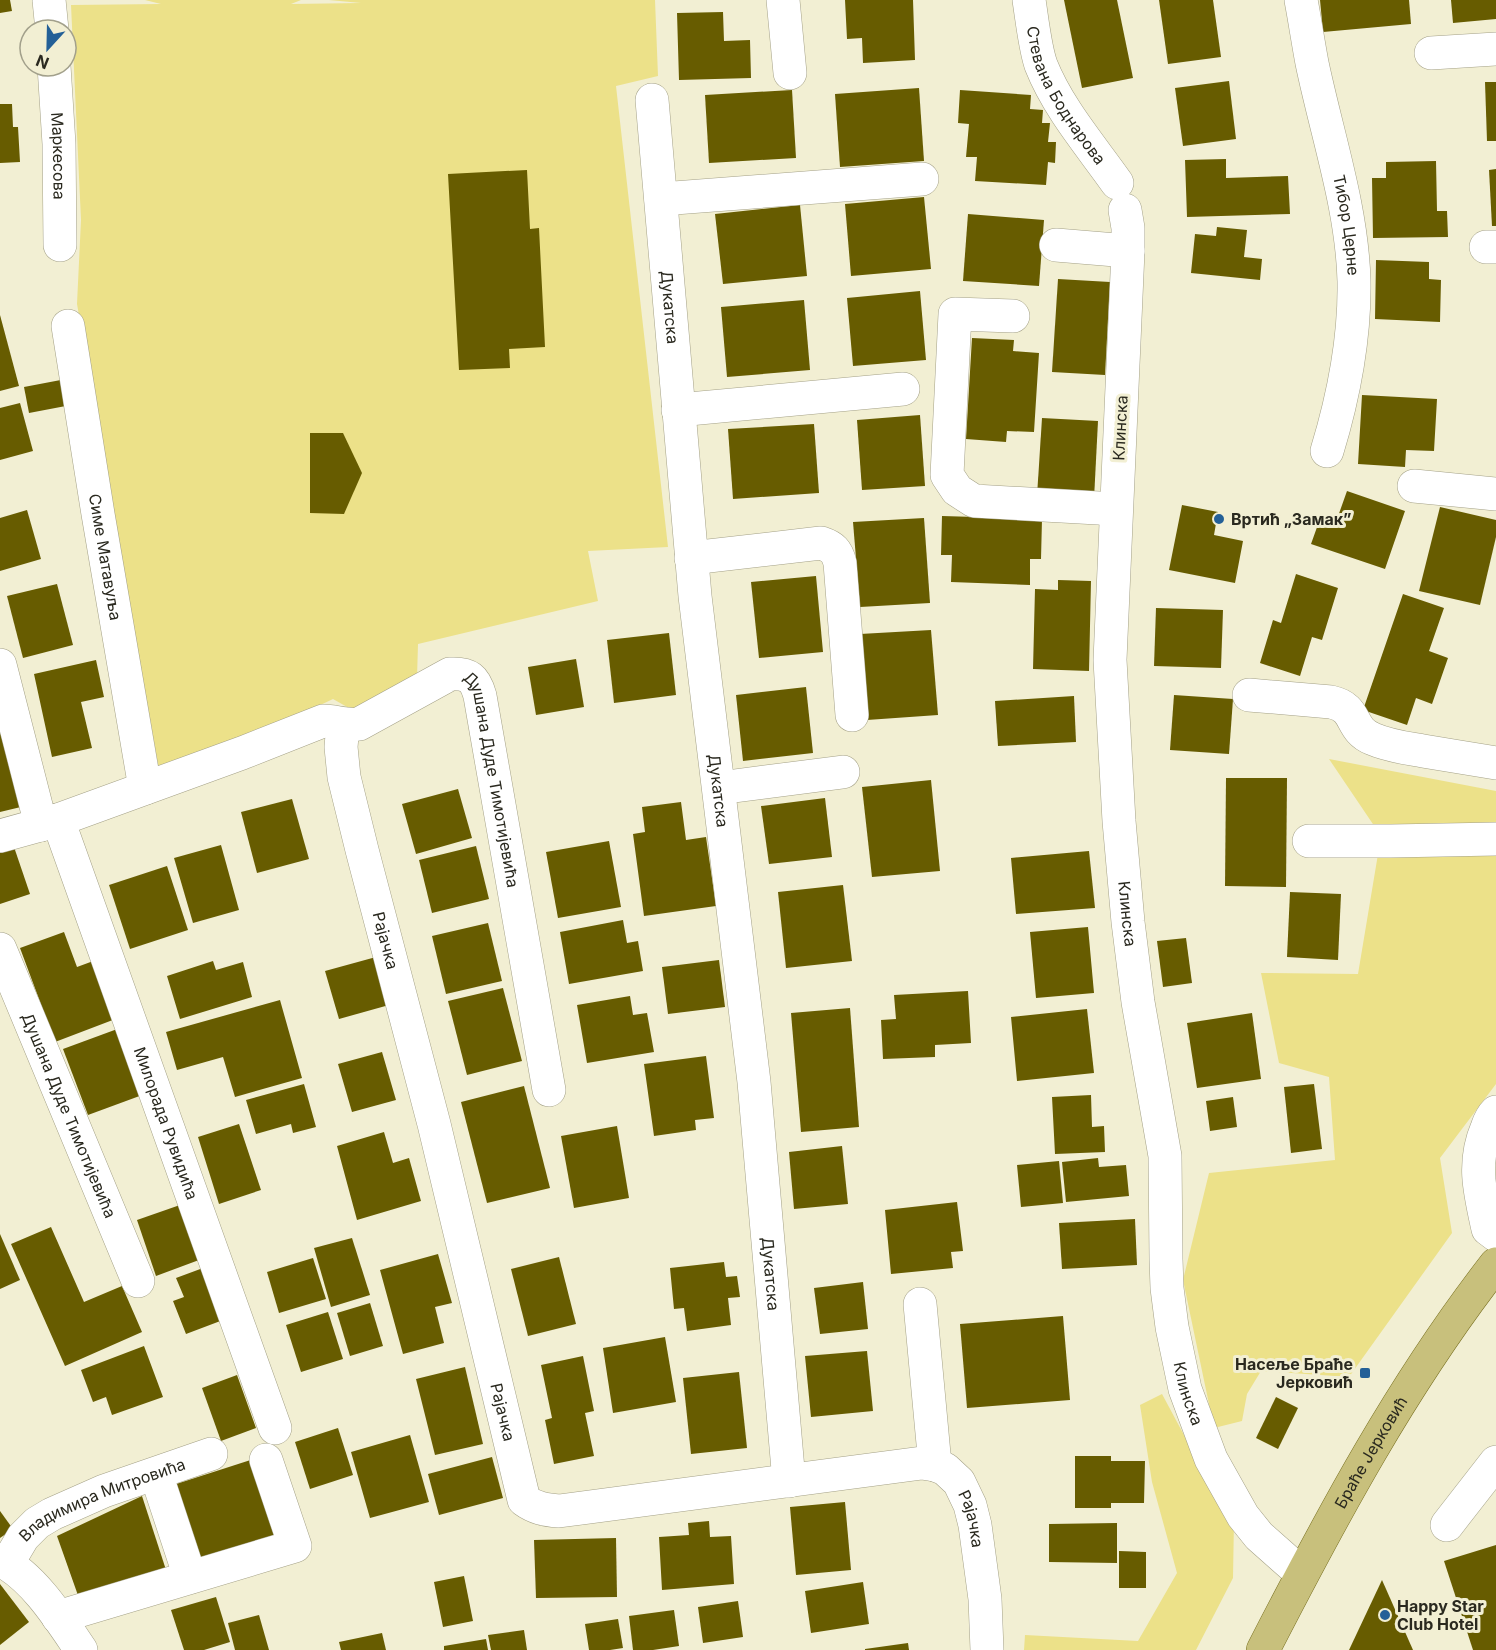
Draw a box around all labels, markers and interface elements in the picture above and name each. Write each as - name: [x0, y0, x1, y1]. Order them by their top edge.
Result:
- north arrow: [18, 18, 78, 78]
- street label: Стевана Боднарова: [1023, 25, 1110, 168]
- text: N: [33, 50, 52, 73]
- street label: Маркесова: [47, 111, 70, 200]
- street label: Тибор Церне: [1329, 173, 1364, 276]
- street label: Дукатска: [657, 270, 683, 345]
- street label: Клинска: [1108, 395, 1132, 461]
- street label: Симе Матавуља: [85, 492, 126, 622]
- place label: Вртић „Замак”: [1231, 509, 1352, 529]
- marker: Вртић „Замак”: [1212, 512, 1226, 526]
- street label: Душана Дуде Тимотијевића: [460, 667, 523, 889]
- street label: Дукатска: [704, 753, 733, 829]
- street label: Клинска: [1114, 880, 1141, 948]
- street label: Рајачка: [369, 909, 403, 972]
- street label: Душана Дуде Тимотијевића: [18, 1010, 121, 1221]
- street label: Милорада Рувидића: [130, 1044, 203, 1202]
- street label: Дукатска: [758, 1236, 784, 1311]
- place label: Насеље Браће Јерковић: [1235, 1354, 1353, 1392]
- street label: Клинска: [1170, 1360, 1208, 1428]
- marker: Насеље Браће Јерковић: [1358, 1366, 1372, 1380]
- street label: Рајачка: [486, 1381, 520, 1443]
- street label: Браће Јерковић: [1330, 1393, 1411, 1512]
- street label: Владимира Митровића: [14, 1454, 188, 1546]
- street label: Рајачка: [954, 1486, 988, 1549]
- place label: Happy Star Club Hotel: [1397, 1596, 1484, 1634]
- marker: Happy Star Club Hotel: [1378, 1608, 1392, 1622]

